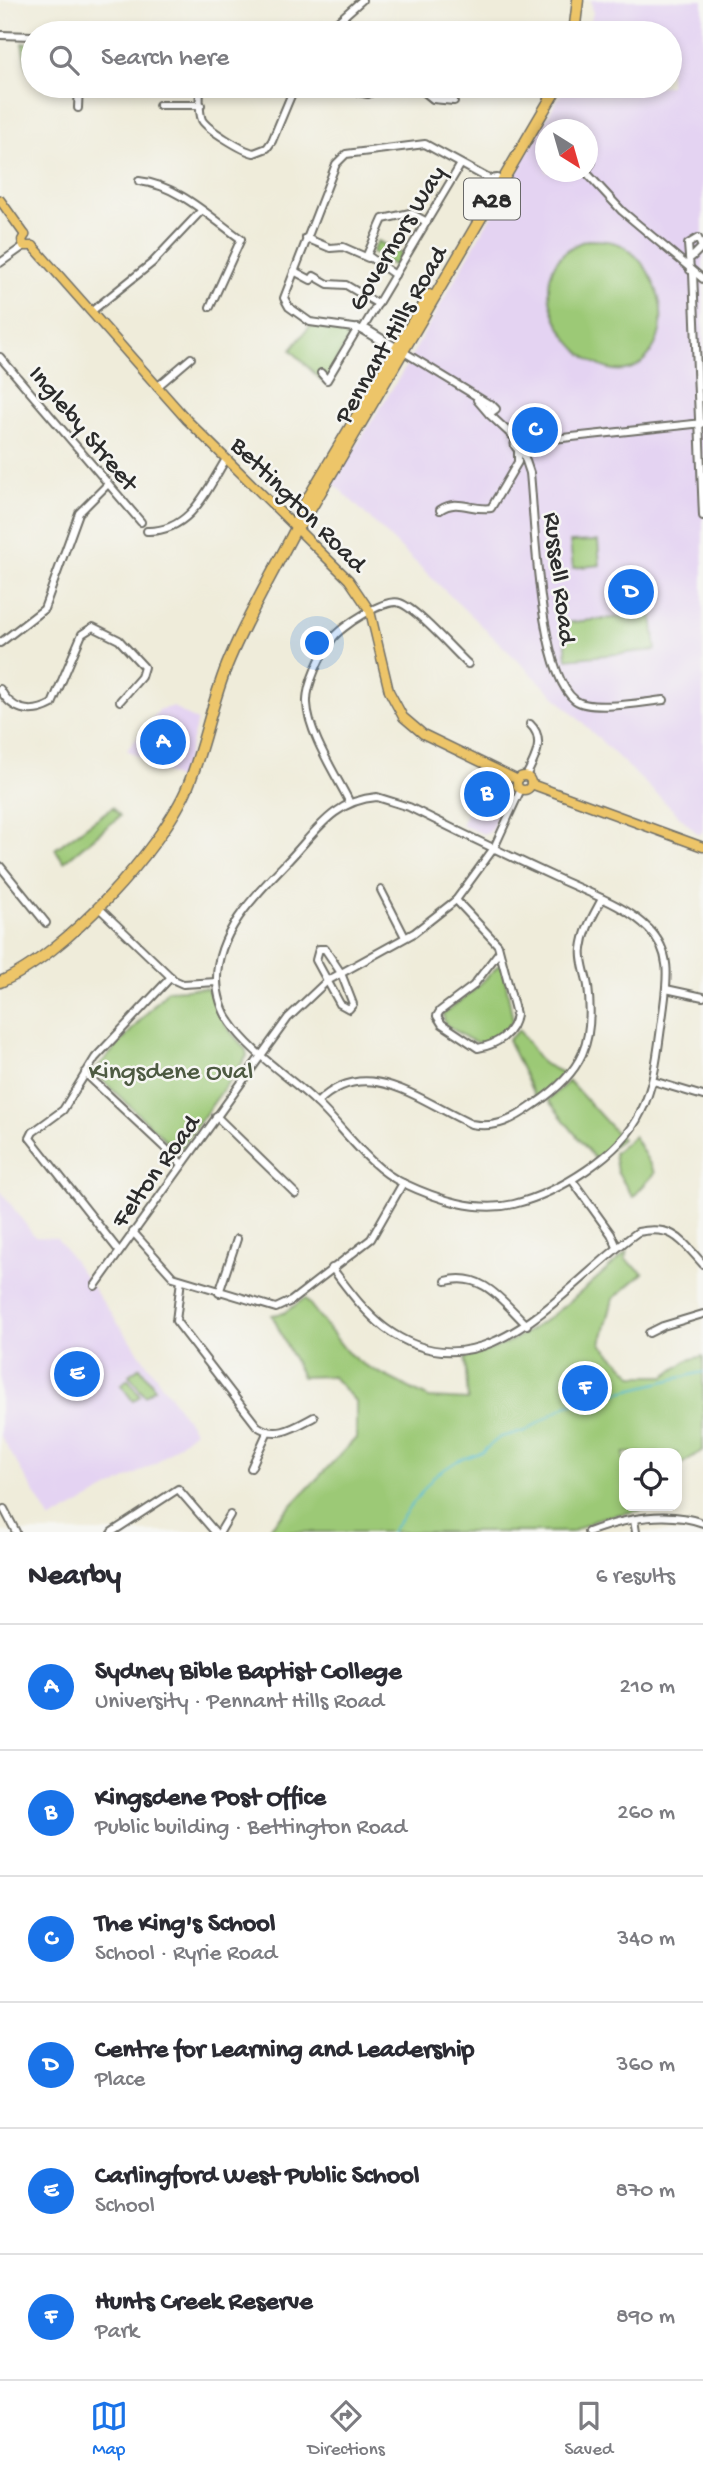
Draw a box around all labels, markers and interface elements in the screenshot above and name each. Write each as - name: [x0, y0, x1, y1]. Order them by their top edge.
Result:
- search box: [21, 21, 682, 98]
- icon: search: [45, 41, 83, 79]
- text: Search here: [101, 44, 229, 75]
- north arrow: [535, 119, 598, 182]
- street label: Governors Way: [343, 161, 455, 318]
- road number: A28: [464, 178, 520, 219]
- street label: Pennant Hills Road: [329, 240, 457, 432]
- street label: Ingleby Street: [20, 361, 145, 501]
- pin: C: [512, 404, 558, 456]
- street label: Bettington Road: [221, 431, 373, 582]
- street label: Russell Road: [534, 511, 581, 648]
- pin: D: [608, 566, 654, 618]
- your location: [300, 626, 334, 660]
- pin: A: [140, 716, 186, 768]
- pin: B: [464, 768, 510, 820]
- park label: Kingsdene Oval: [89, 1058, 253, 1089]
- street label: Felton Road: [106, 1109, 210, 1236]
- pin: E: [54, 1348, 100, 1400]
- pin: F: [562, 1362, 608, 1414]
- map controls: [619, 1448, 682, 1511]
- button: locate: [619, 1448, 682, 1511]
- text: Nearby: [28, 1560, 121, 1595]
- text: 6 results: [596, 1564, 675, 1591]
- text: Sydney Bible Baptist College: [95, 1658, 402, 1689]
- text: A: [44, 1674, 58, 1701]
- text: 210 m: [620, 1674, 675, 1701]
- text: University · Pennant Hills Road: [95, 1689, 384, 1716]
- text: Kingsdene Post Office: [95, 1784, 326, 1815]
- text: B: [45, 1800, 57, 1827]
- text: 260 m: [617, 1800, 675, 1827]
- text: Public building · Bettington Road: [95, 1815, 407, 1842]
- text: The King's School: [95, 1910, 276, 1941]
- text: C: [45, 1926, 57, 1953]
- text: 340 m: [617, 1926, 675, 1953]
- text: School · Ryrie Road: [95, 1941, 277, 1968]
- text: Centre for Learning and Leadership: [95, 2036, 474, 2067]
- text: D: [44, 2052, 59, 2079]
- text: 360 m: [617, 2052, 675, 2079]
- text: Place: [95, 2067, 145, 2094]
- text: Carlingford West Public School: [95, 2162, 419, 2193]
- text: E: [44, 2178, 58, 2205]
- text: 870 m: [616, 2178, 675, 2205]
- text: School: [95, 2193, 155, 2220]
- text: Hunts Creek Reserve: [95, 2288, 313, 2319]
- text: F: [45, 2304, 57, 2331]
- text: 890 m: [616, 2304, 675, 2331]
- text: Park: [95, 2319, 139, 2346]
- tab: Map: [90, 2397, 128, 2462]
- tab: Directions: [308, 2397, 385, 2462]
- tab: Saved: [564, 2397, 613, 2462]

